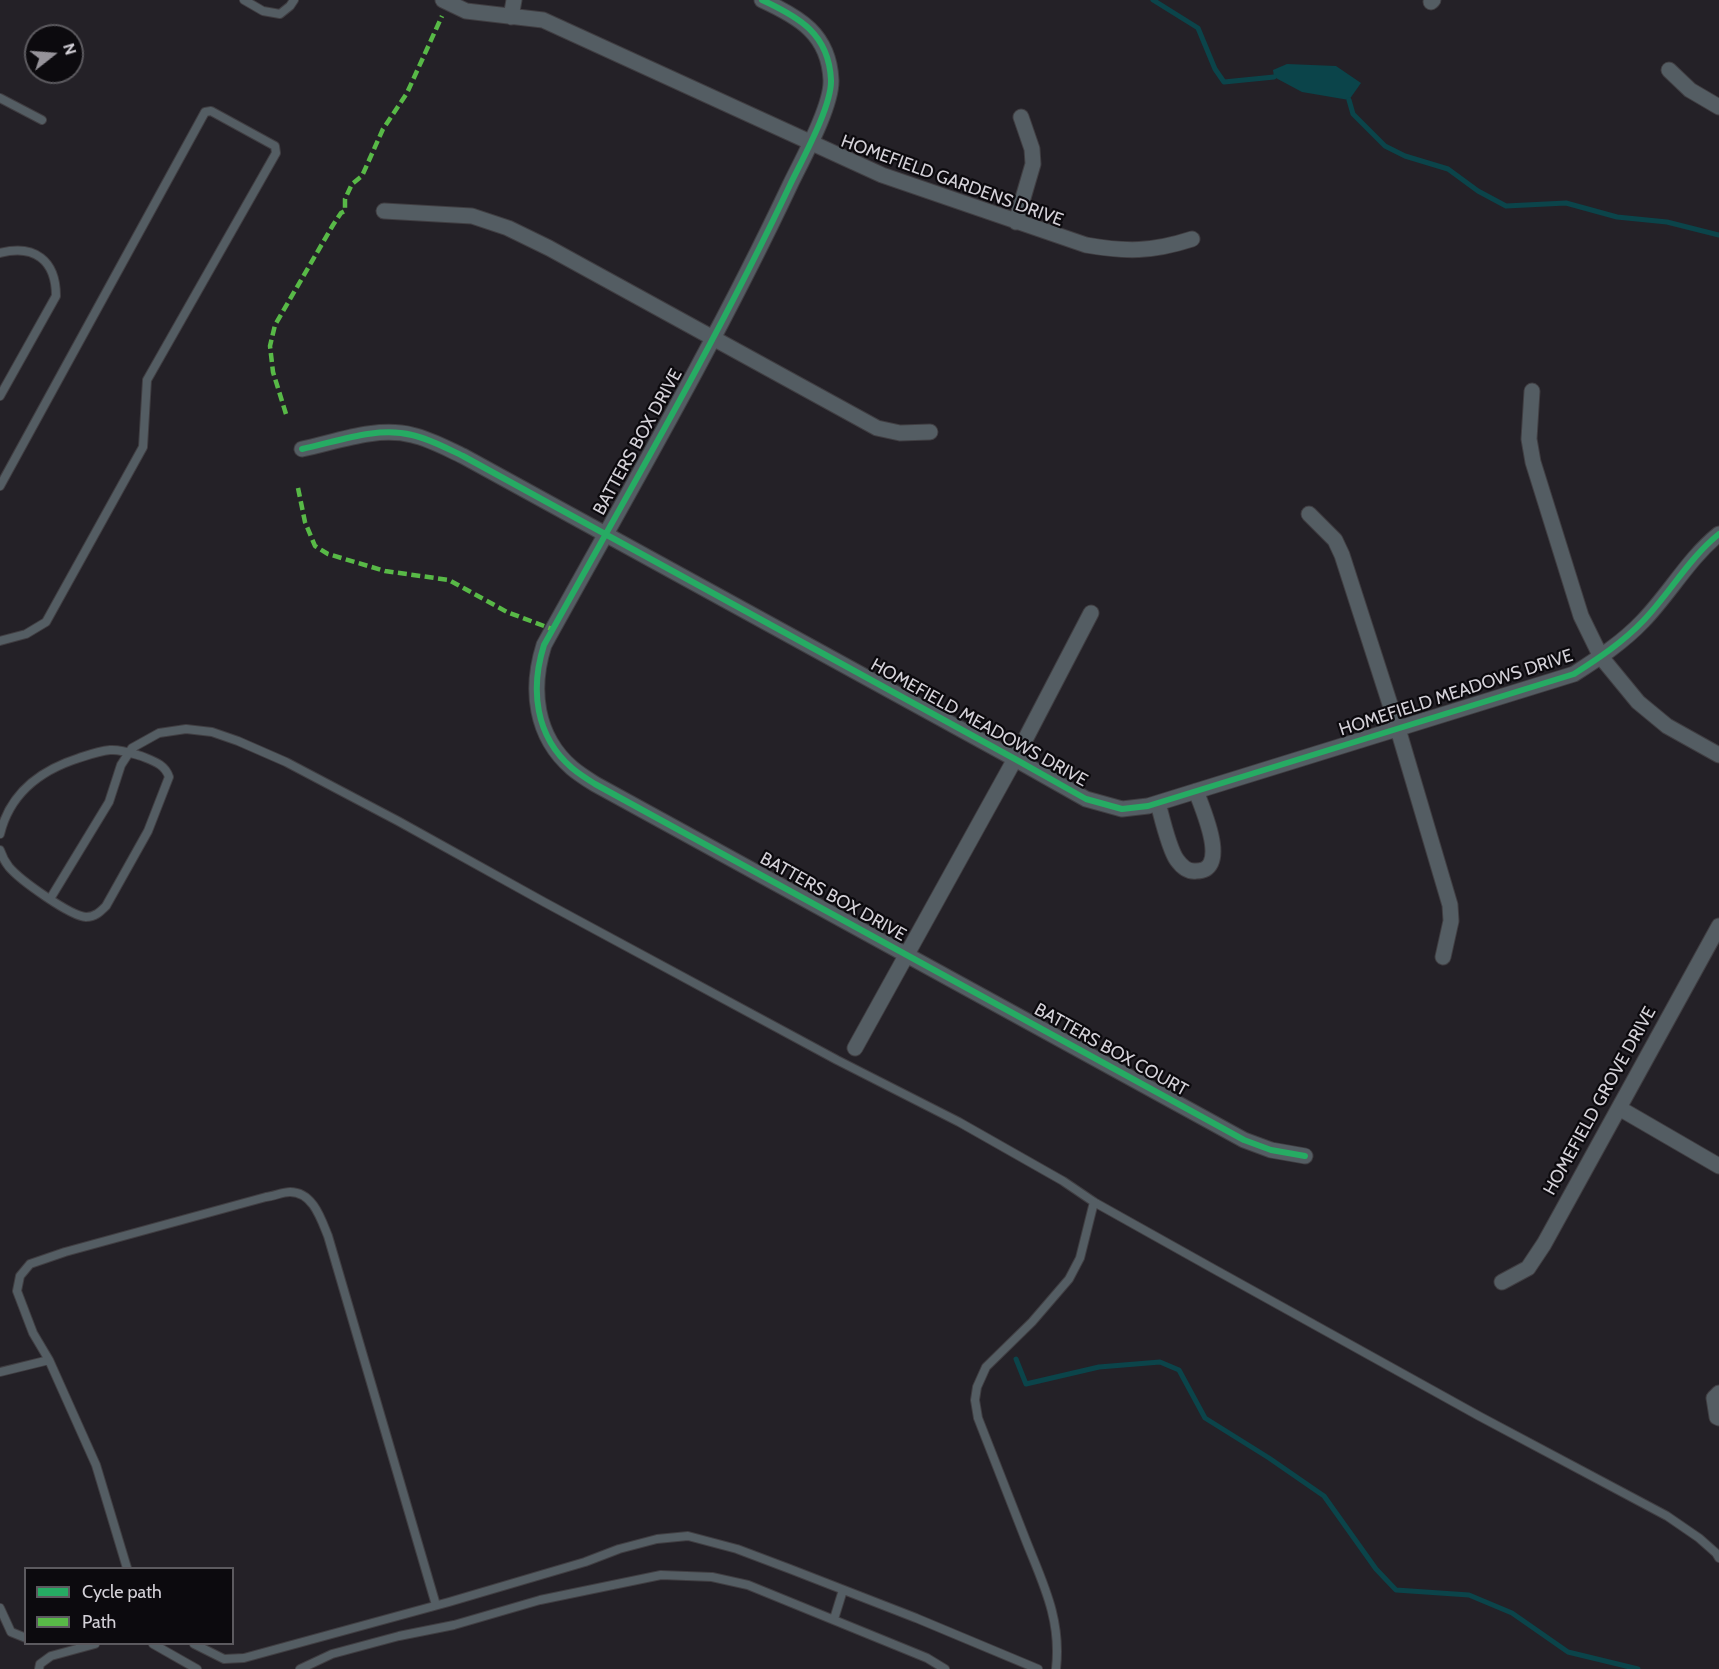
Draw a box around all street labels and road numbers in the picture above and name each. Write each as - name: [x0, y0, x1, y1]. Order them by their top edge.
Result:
- street label: HOMEFIELD GARDENS DRIVE: [838, 131, 1066, 231]
- street label: BATTERS BOX DRIVE: [589, 365, 687, 519]
- street label: HOMEFIELD MEADOWS DRIVE: [1336, 645, 1576, 741]
- street label: HOMEFIELD MEADOWS DRIVE: [867, 654, 1091, 792]
- street label: BATTERS BOX DRIVE: [756, 848, 910, 946]
- street label: BATTERS BOX COURT: [1030, 999, 1192, 1101]
- street label: HOMEFIELD GROVE DRIVE: [1539, 1003, 1661, 1199]

